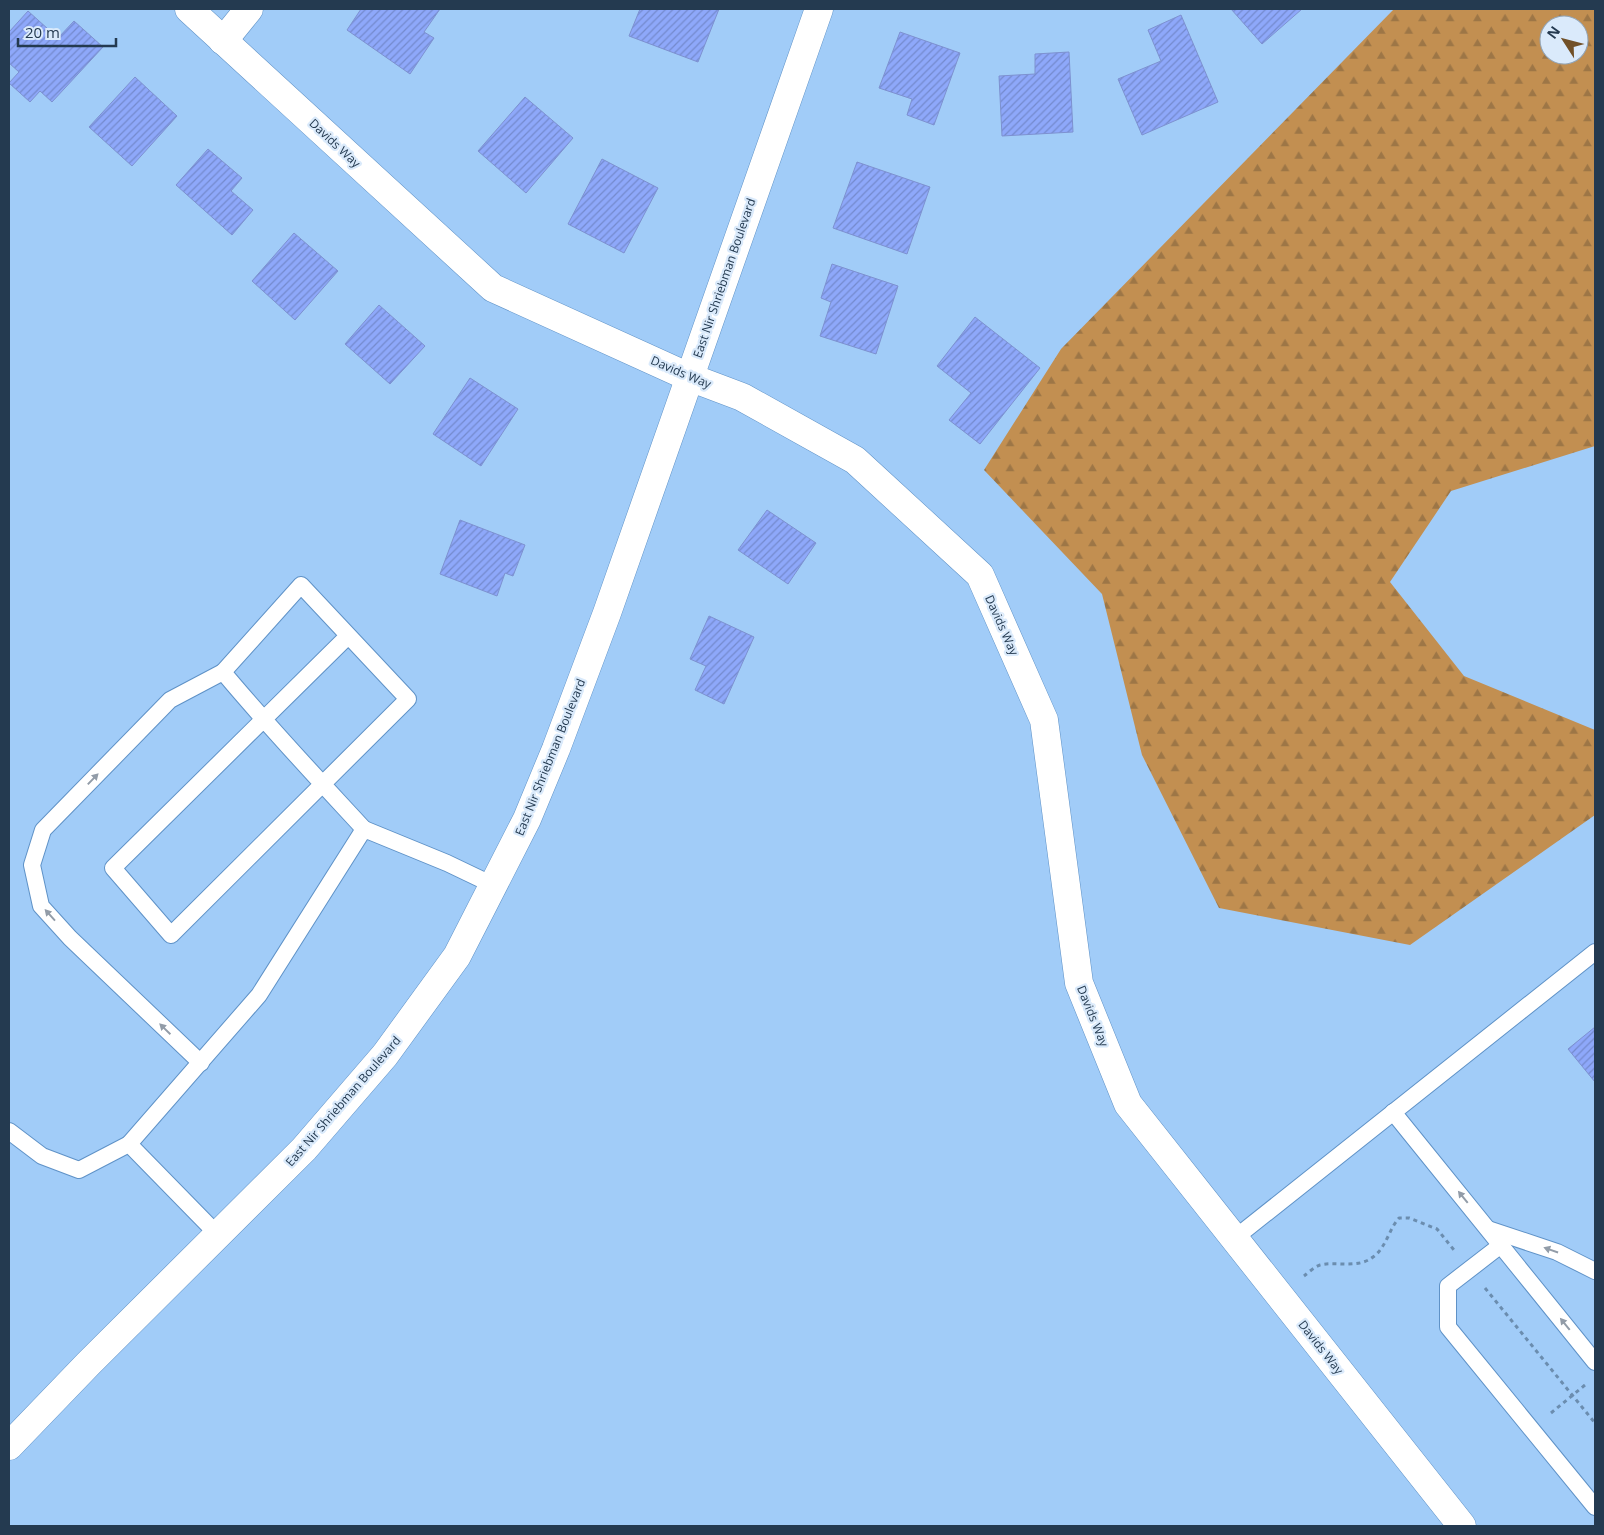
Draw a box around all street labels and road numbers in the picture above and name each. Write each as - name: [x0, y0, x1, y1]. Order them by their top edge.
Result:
- street label: Davids Way: [306, 115, 365, 172]
- street label: East Nir Shriebman Boulevard: [689, 196, 759, 360]
- street label: Davids Way: [648, 352, 715, 393]
- street label: Davids Way: [981, 592, 1023, 659]
- street label: East Nir Shriebman Boulevard: [511, 676, 589, 838]
- street label: Davids Way: [1073, 983, 1113, 1050]
- street label: East Nir Shriebman Boulevard: [282, 1032, 404, 1170]
- street label: Davids Way: [1294, 1316, 1348, 1378]

